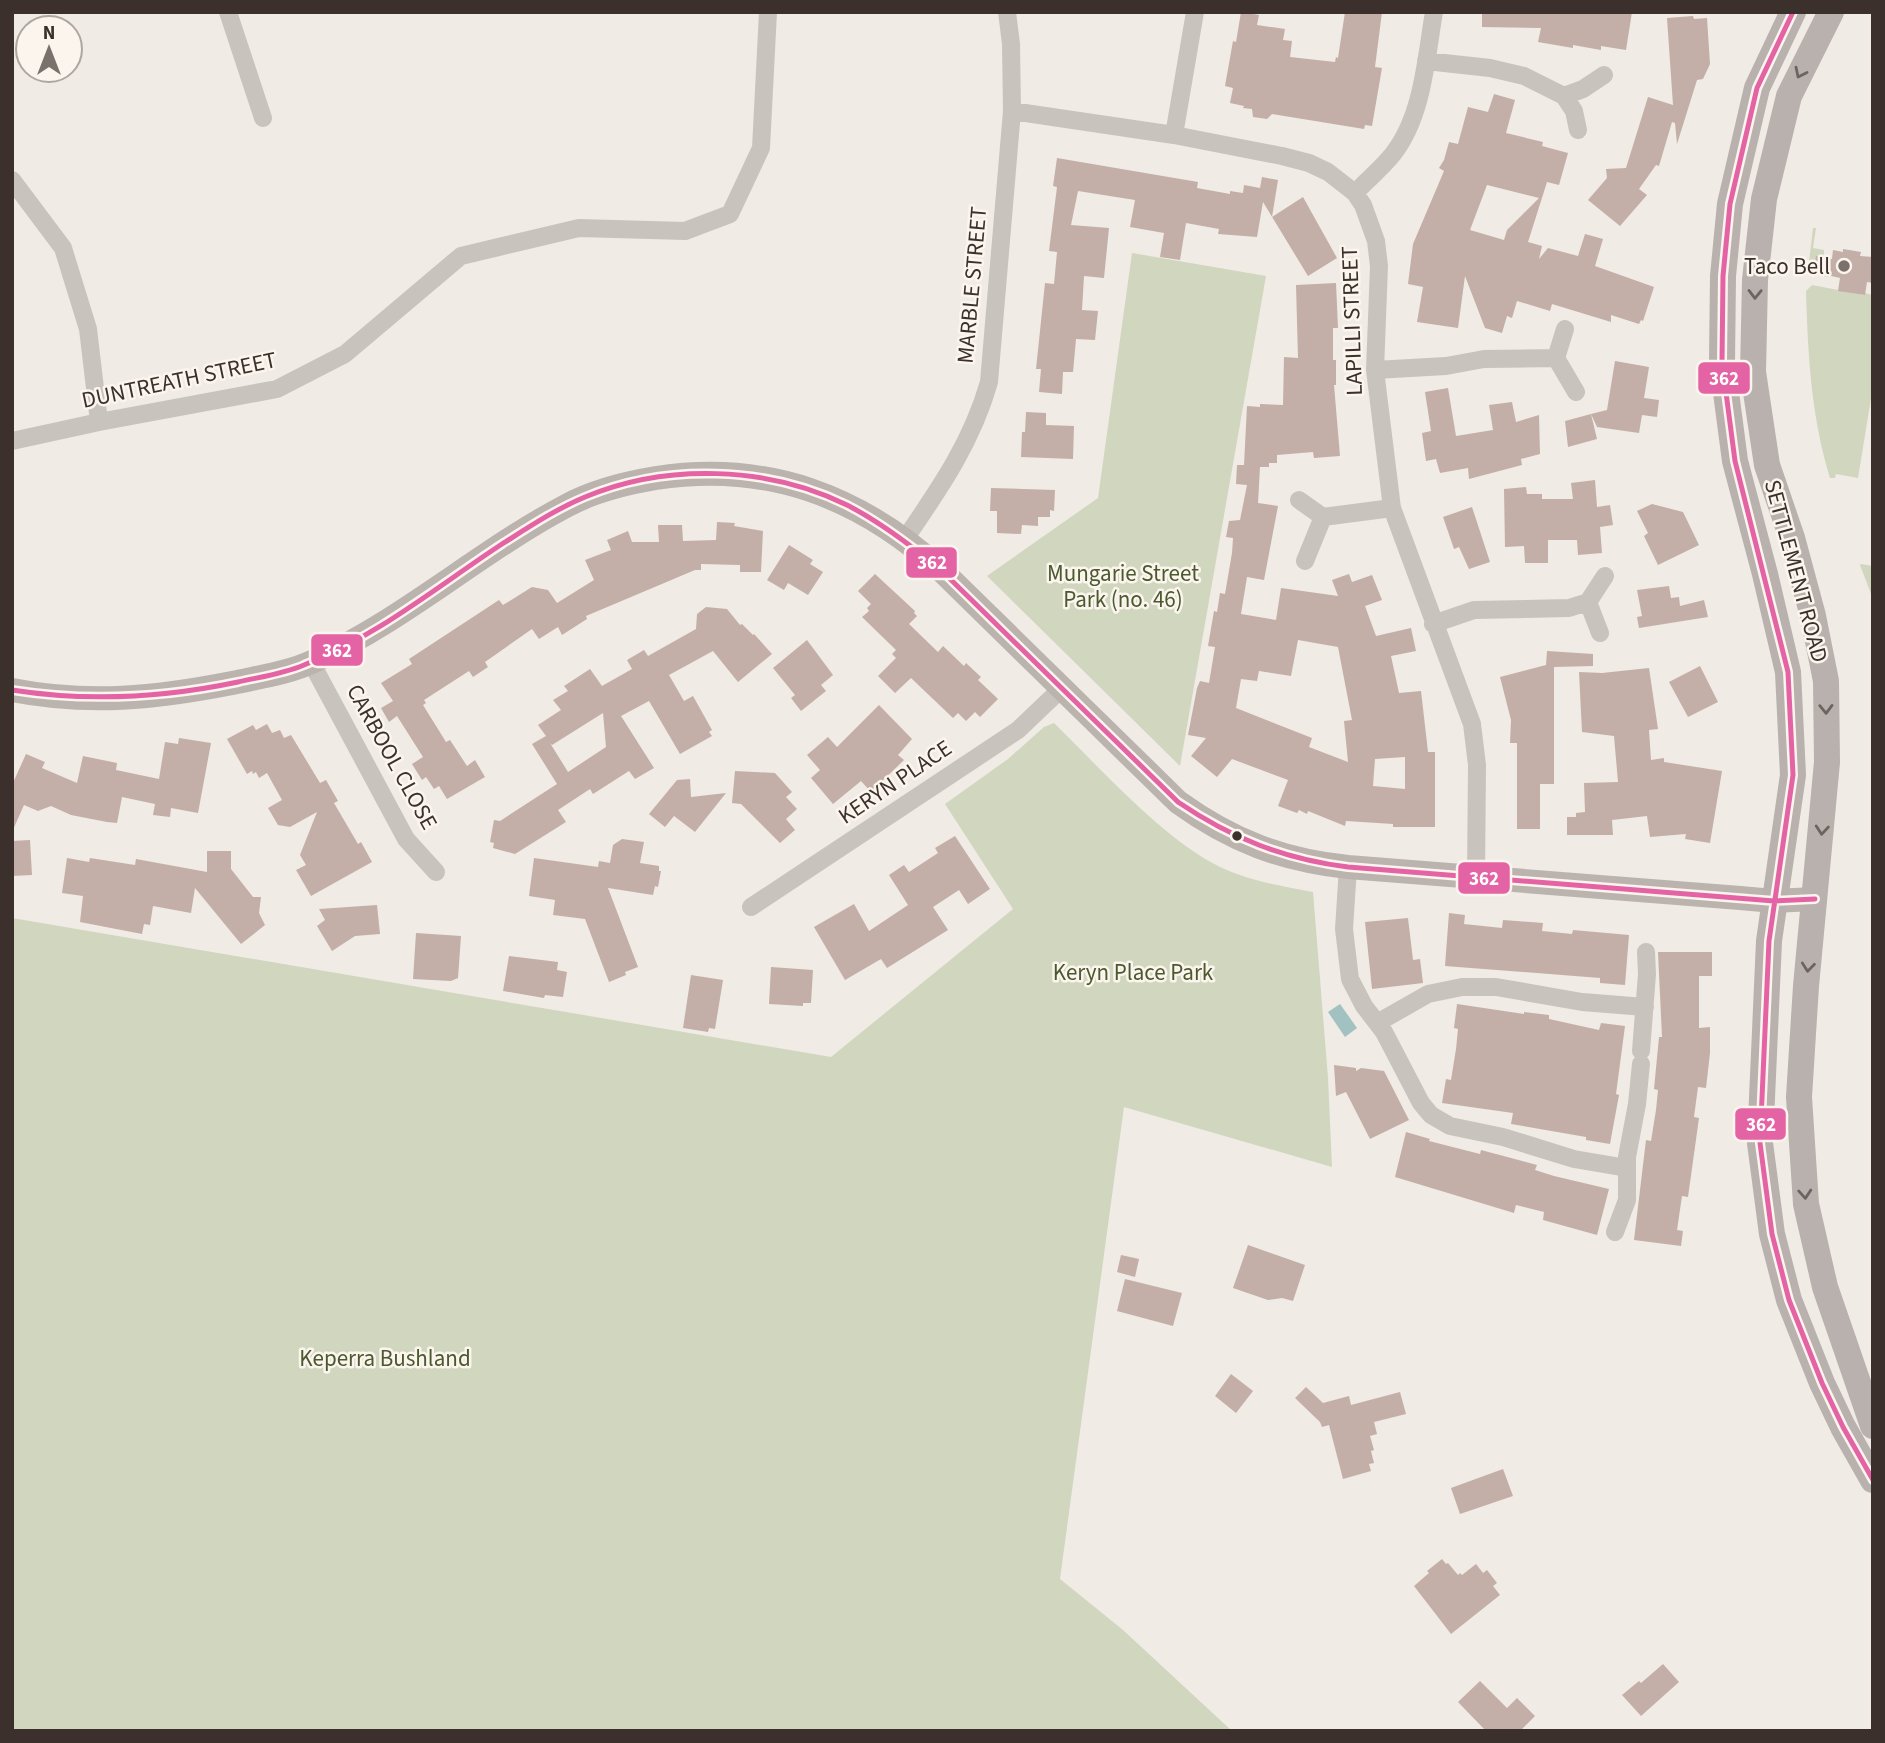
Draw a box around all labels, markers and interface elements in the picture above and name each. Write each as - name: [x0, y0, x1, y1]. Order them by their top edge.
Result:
- north arrow: [14, 14, 84, 84]
- text: N: [43, 20, 55, 47]
- one-way arrow: [1794, 66, 1808, 78]
- street label: MARBLE STREET: [949, 205, 995, 365]
- street label: LAPILLI STREET: [1333, 246, 1371, 396]
- place label: Taco Bell: [1744, 250, 1830, 283]
- marker: Taco Bell: [1836, 258, 1852, 274]
- one-way arrow: [1747, 289, 1762, 300]
- street label: DUNTREATH STREET: [79, 343, 279, 417]
- line badge: 362: [1697, 361, 1751, 395]
- text: 362: [1709, 366, 1739, 393]
- street label: SETTLEMENT ROAD: [1756, 476, 1836, 666]
- line badge: 362: [905, 546, 958, 579]
- text: 362: [917, 550, 947, 577]
- park label: Mungarie Street Park (no. 46): [1047, 557, 1199, 616]
- line badge: 362: [310, 633, 364, 667]
- text: 362: [322, 638, 352, 665]
- street label: CARBOOL CLOSE: [338, 678, 446, 836]
- one-way arrow: [1819, 703, 1834, 714]
- street label: KERYN PLACE: [832, 732, 958, 832]
- one-way arrow: [1815, 825, 1830, 836]
- unlabelled marker: [1230, 829, 1244, 843]
- line badge: 362: [1457, 861, 1511, 895]
- text: 362: [1469, 866, 1499, 893]
- park label: Keryn Place Park: [1053, 956, 1214, 989]
- one-way arrow: [1800, 961, 1815, 973]
- line badge: 362: [1734, 1107, 1787, 1141]
- text: 362: [1746, 1112, 1776, 1139]
- one-way arrow: [1798, 1189, 1813, 1200]
- park label: Keperra Bushland: [299, 1342, 471, 1375]

